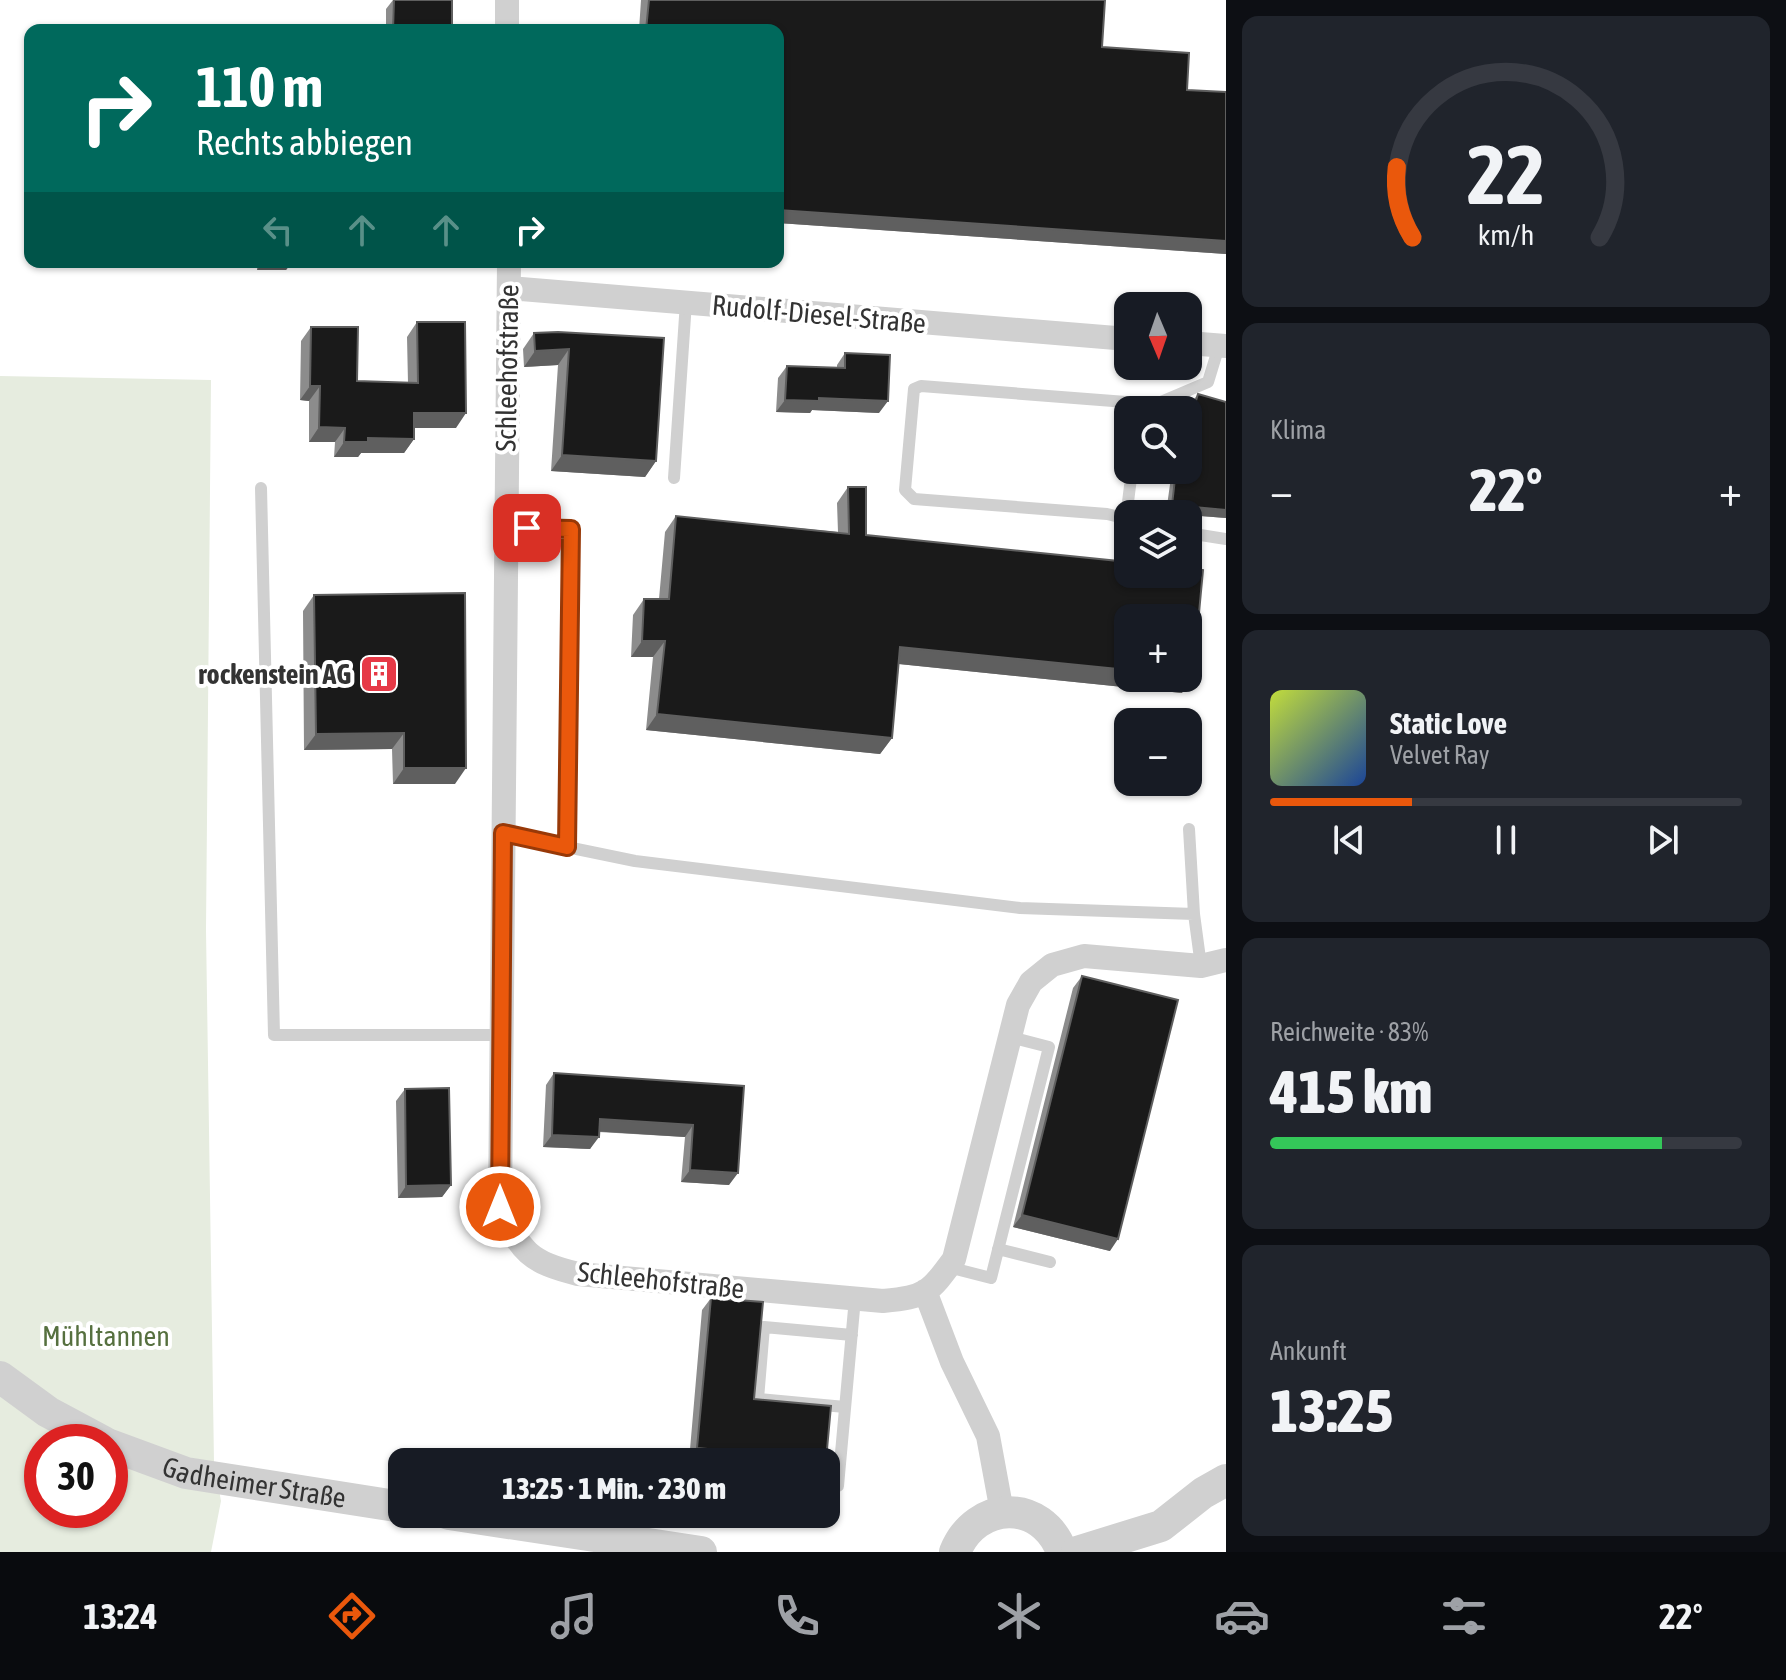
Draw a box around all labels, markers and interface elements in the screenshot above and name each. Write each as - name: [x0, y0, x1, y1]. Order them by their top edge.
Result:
- text: 110 m: [196, 55, 323, 119]
- icon: right: [64, 56, 168, 160]
- text: Rechts abbiegen: [196, 121, 413, 163]
- text: 22: [1467, 125, 1545, 221]
- icon: left: [256, 208, 300, 252]
- icon: ahead: [340, 208, 384, 252]
- icon: ahead: [424, 208, 468, 252]
- icon: right: [508, 208, 552, 252]
- text: km/h: [1478, 218, 1534, 251]
- street label: Schleehofstraße: [490, 284, 524, 452]
- street label: Rudolf-Diesel-Straße: [711, 289, 927, 339]
- north arrow: [1114, 292, 1202, 380]
- map controls: [1114, 292, 1202, 796]
- button: search: [1114, 396, 1202, 484]
- text: Klima: [1270, 415, 1326, 445]
- text: 22°: [1470, 455, 1542, 524]
- text: −: [1270, 465, 1293, 515]
- text: +: [1719, 465, 1742, 515]
- pin: [493, 494, 561, 562]
- button: layers: [1114, 500, 1202, 588]
- icon: arrive: [505, 506, 549, 550]
- button: +: [1114, 604, 1202, 692]
- building icon: rockenstein AG: [358, 653, 400, 695]
- place label: rockenstein AG: [198, 658, 351, 690]
- text: Static Love: [1390, 706, 1507, 740]
- button: −: [1114, 708, 1202, 796]
- text: Velvet Ray: [1390, 740, 1490, 770]
- icon: previous: [1327, 818, 1371, 862]
- icon: pause: [1484, 818, 1528, 862]
- icon: next: [1641, 818, 1685, 862]
- text: Reichweite · 83%: [1270, 1017, 1428, 1047]
- text: 415 km: [1270, 1057, 1432, 1126]
- position arrow: [458, 1165, 542, 1249]
- street label: Schleehofstraße: [576, 1255, 746, 1305]
- park label: Mühltannen: [42, 1320, 170, 1352]
- text: Ankunft: [1270, 1336, 1347, 1366]
- text: 13:25: [1270, 1376, 1393, 1445]
- speed limit sign: 30: [24, 1424, 128, 1528]
- street label: Gadheimer Straße: [158, 1450, 348, 1514]
- text: 13:25 · 1 Min. · 230 m: [502, 1471, 726, 1505]
- icon: directions: [324, 1588, 380, 1644]
- icon: music: [546, 1588, 602, 1644]
- icon: phone: [769, 1588, 825, 1644]
- icon: climate: [991, 1588, 1047, 1644]
- icon: car: [1214, 1588, 1270, 1644]
- icon: filters: [1436, 1588, 1492, 1644]
- text: 13:24: [83, 1595, 157, 1637]
- text: 22°: [1659, 1595, 1703, 1637]

